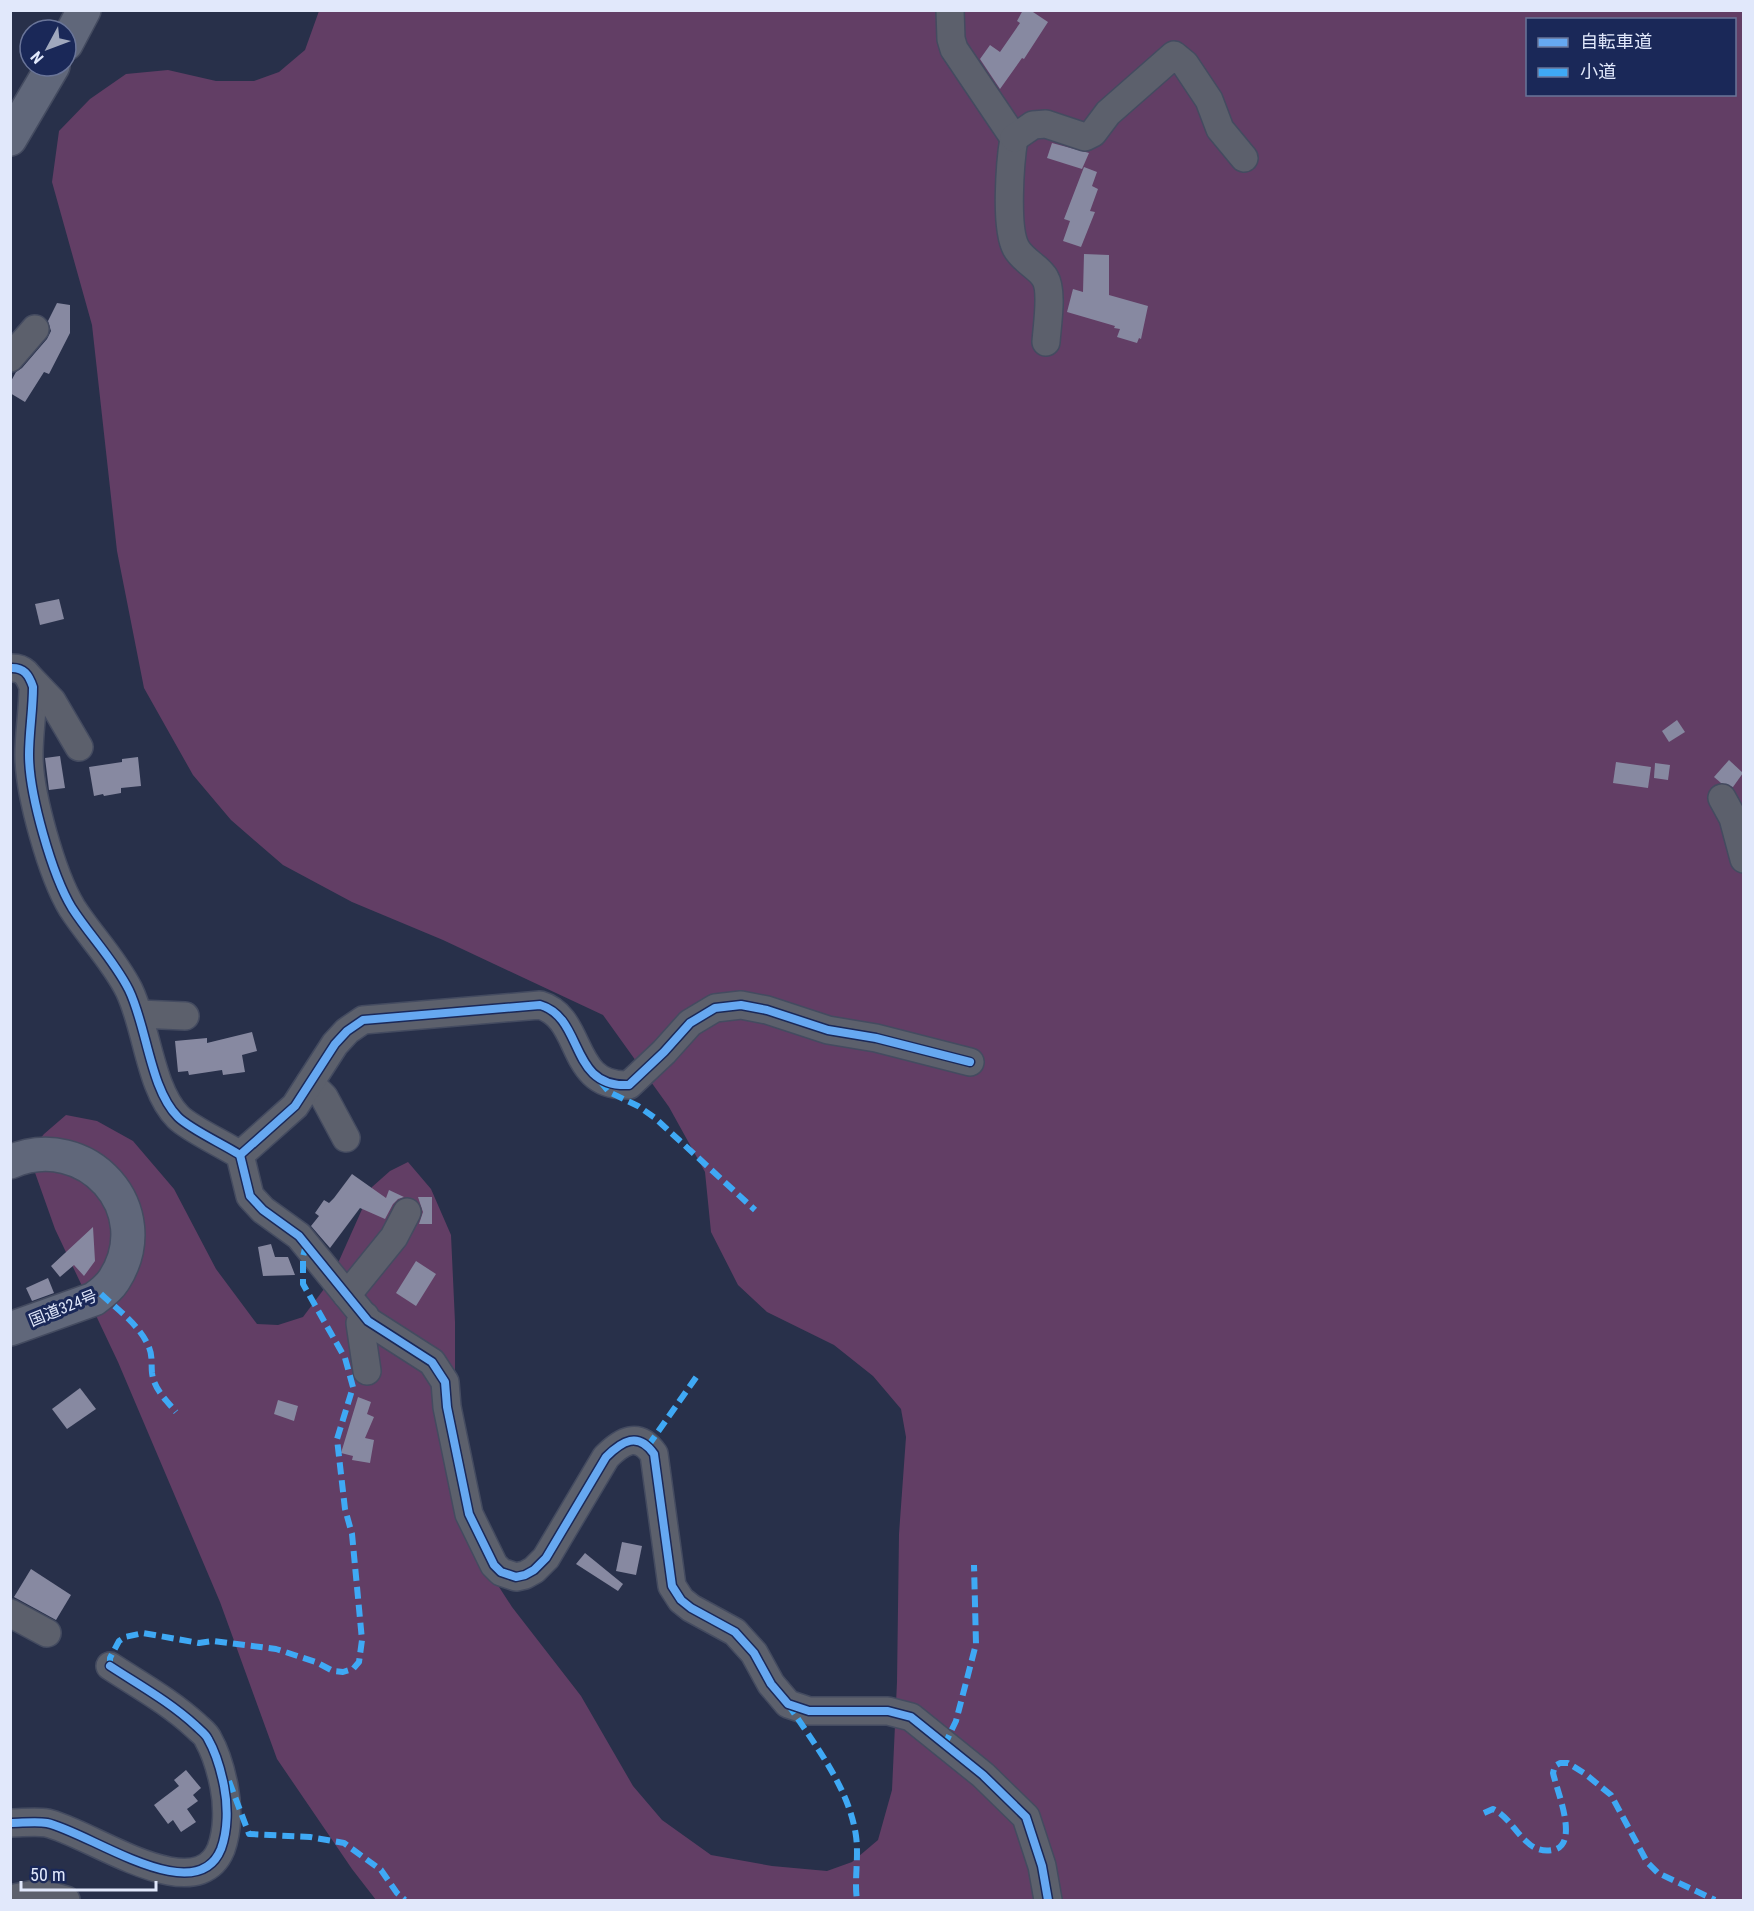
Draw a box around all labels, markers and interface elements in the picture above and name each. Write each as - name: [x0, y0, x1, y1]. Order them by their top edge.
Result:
- north arrow: [18, 18, 78, 78]
- legend: [1526, 18, 1736, 96]
- text: 自転車道: [1580, 31, 1652, 52]
- text: N: [27, 48, 47, 67]
- text: 小道: [1580, 61, 1616, 82]
- street label: 国道324号: [26, 1286, 100, 1330]
- scale bar: [21, 1854, 156, 1892]
- text: 50 m: [30, 1864, 65, 1885]

